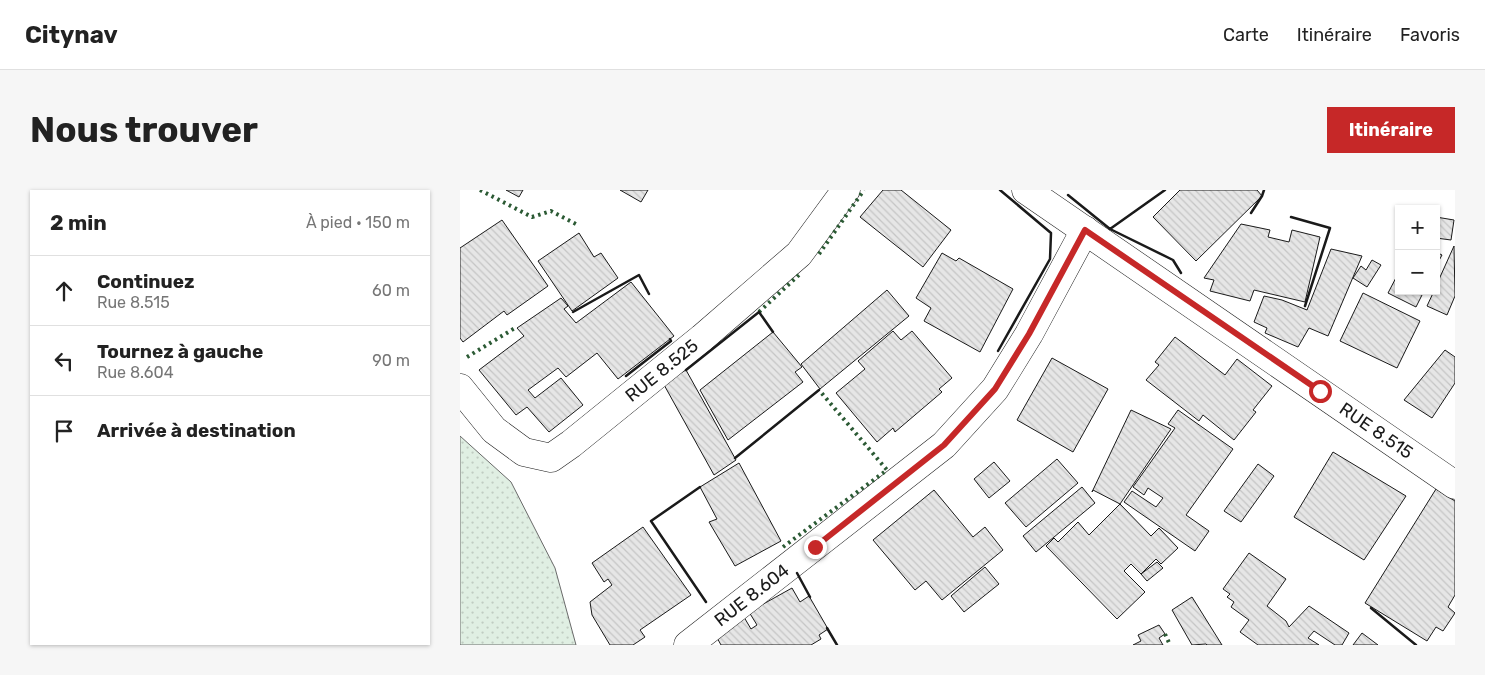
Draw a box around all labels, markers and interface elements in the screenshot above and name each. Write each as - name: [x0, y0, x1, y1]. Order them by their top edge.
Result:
- text: Citynav: [25, 21, 118, 49]
- text: Carte: [1223, 24, 1269, 46]
- text: Itinéraire: [1297, 24, 1372, 46]
- text: Favoris: [1400, 24, 1460, 46]
- button: Itinéraire: [1327, 107, 1455, 153]
- text: Nous trouver: [30, 109, 258, 151]
- map controls: [1395, 205, 1440, 295]
- button: +: [1395, 205, 1440, 250]
- text: 2 min: [50, 210, 107, 235]
- text: À pied · 150 m: [306, 213, 410, 232]
- button: −: [1395, 250, 1440, 295]
- text: Continuez: [97, 270, 195, 293]
- icon: ahead: [50, 277, 78, 305]
- text: 60 m: [372, 281, 410, 300]
- text: Rue 8.515: [97, 293, 170, 312]
- street label: RUE 8.525: [621, 335, 703, 407]
- text: Tournez à gauche: [97, 340, 263, 363]
- icon: left: [50, 347, 78, 375]
- text: 90 m: [372, 351, 410, 370]
- text: Rue 8.604: [97, 363, 174, 382]
- route start: [1309, 380, 1332, 403]
- street label: RUE 8.515: [1335, 398, 1417, 464]
- icon: arrive: [50, 417, 78, 445]
- text: Arrivée à destination: [97, 419, 296, 442]
- route end: [804, 536, 827, 559]
- street label: RUE 8.604: [710, 559, 794, 631]

